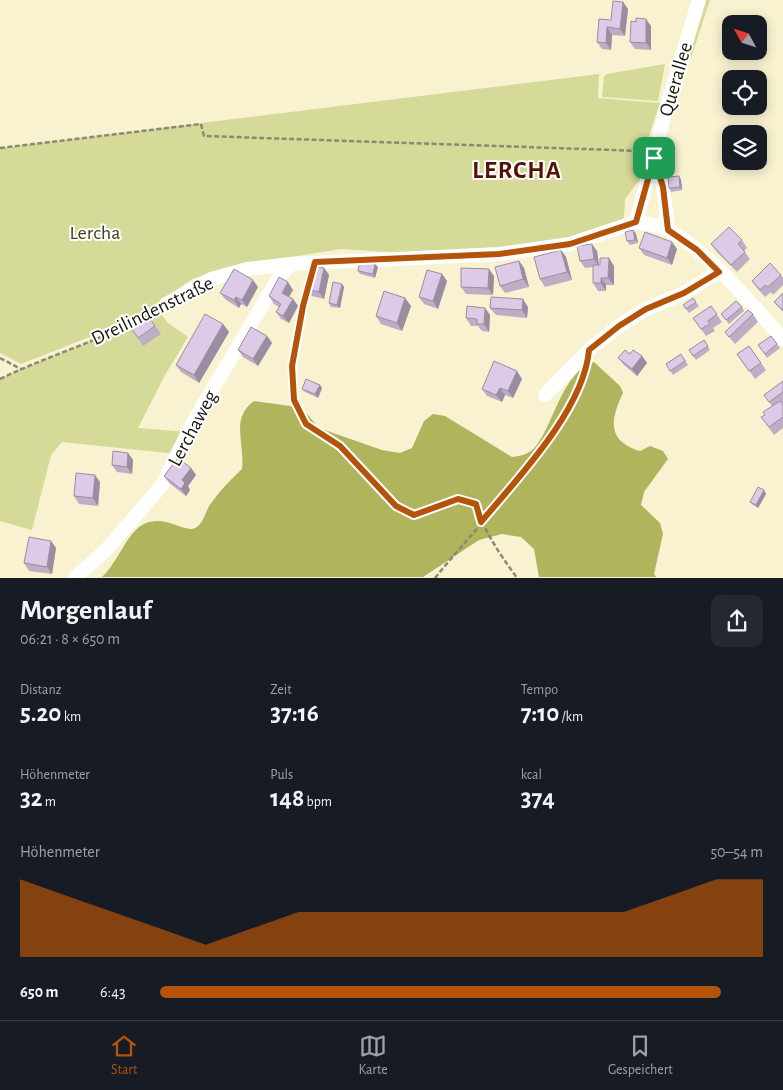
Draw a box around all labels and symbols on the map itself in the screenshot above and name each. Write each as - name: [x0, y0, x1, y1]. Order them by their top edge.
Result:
- north arrow: [722, 15, 768, 60]
- street label: Querallee: [656, 40, 696, 119]
- pin: [633, 137, 675, 179]
- district label: LERCHA: [472, 158, 562, 183]
- park label: Lercha: [69, 223, 121, 243]
- street label: Dreilindenstraße: [88, 273, 217, 349]
- street label: Lerchaweg: [165, 387, 221, 470]

